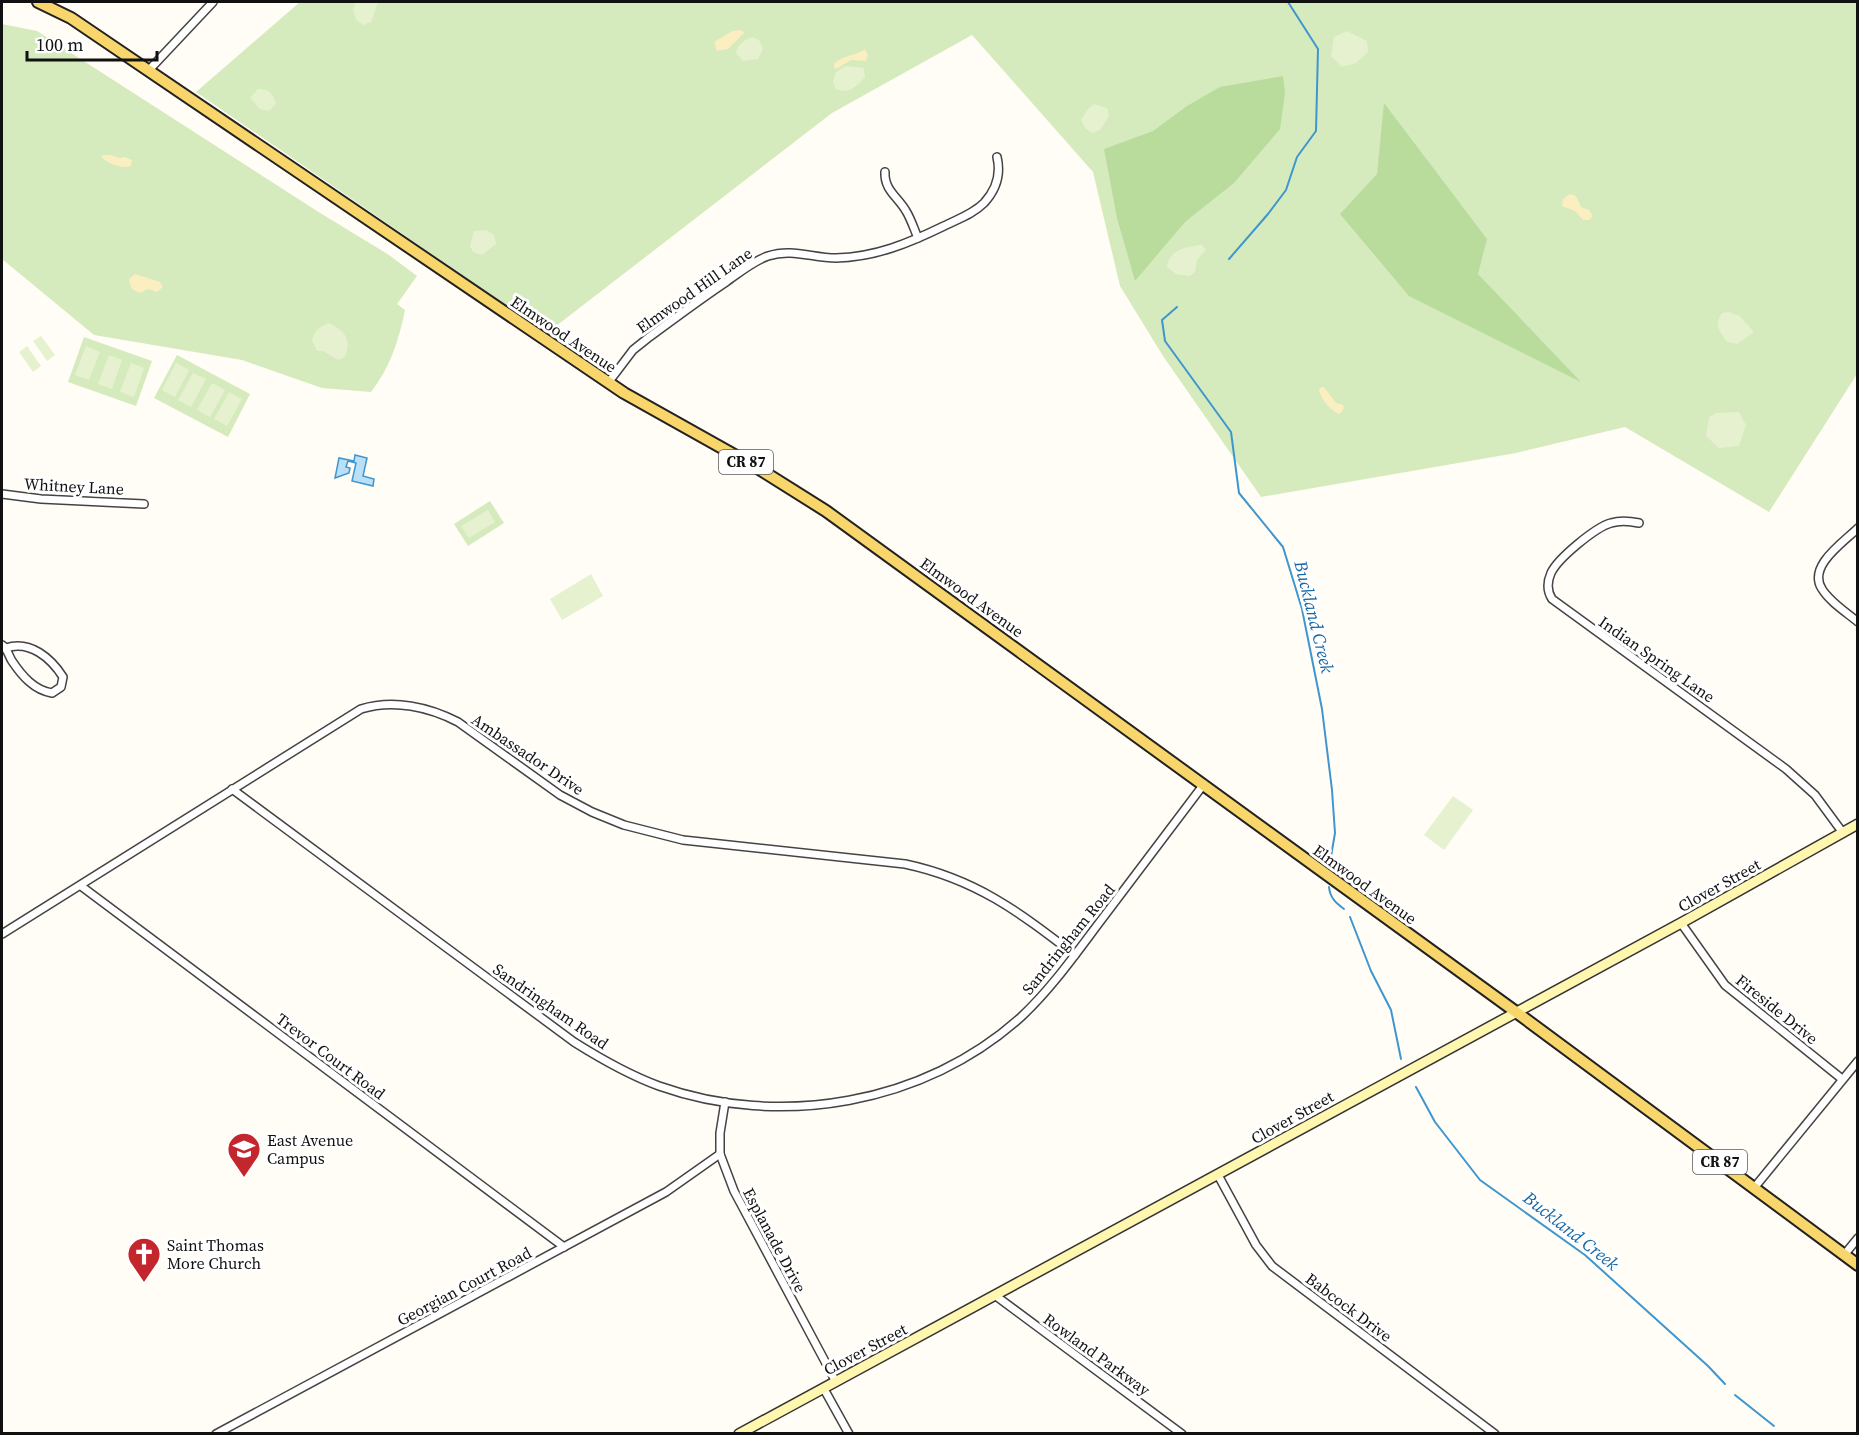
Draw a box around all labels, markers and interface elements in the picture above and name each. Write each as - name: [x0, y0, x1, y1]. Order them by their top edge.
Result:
- scale bar: [27, 24, 158, 62]
- text: 100 m: [36, 32, 83, 57]
- street label: Elmwood Hill Lane: [632, 242, 756, 338]
- street label: Elmwood Avenue: [507, 290, 621, 378]
- road number: CR 87: [719, 450, 773, 474]
- street label: Whitney Lane: [23, 472, 125, 500]
- street label: Elmwood Avenue: [916, 552, 1028, 642]
- water label: Buckland Creek: [1288, 557, 1341, 676]
- street label: Indian Spring Lane: [1595, 611, 1719, 707]
- street label: Ambassador Drive: [467, 708, 589, 800]
- street label: Elmwood Avenue: [1309, 839, 1421, 929]
- street label: Clover Street: [1674, 853, 1765, 917]
- street label: Sandringham Road: [1017, 879, 1119, 999]
- street label: Sandringham Road: [489, 958, 613, 1054]
- street label: Fireside Drive: [1731, 969, 1823, 1049]
- street label: Trevor Court Road: [272, 1008, 390, 1104]
- street label: Clover Street: [1247, 1085, 1338, 1149]
- place label: East Avenue Campus: [267, 1129, 353, 1169]
- school or university icon: East Avenue Campus: [226, 1131, 262, 1178]
- road number: CR 87: [1693, 1150, 1747, 1174]
- street label: Esplanade Drive: [738, 1184, 812, 1296]
- water label: Buckland Creek: [1517, 1185, 1625, 1276]
- place label: Saint Thomas More Church: [167, 1234, 264, 1274]
- church icon: Saint Thomas More Church: [126, 1236, 162, 1283]
- street label: Georgian Court Road: [393, 1241, 535, 1331]
- street label: Babcock Drive: [1301, 1267, 1397, 1347]
- street label: Rowland Parkway: [1039, 1308, 1156, 1401]
- street label: Clover Street: [819, 1317, 911, 1380]

